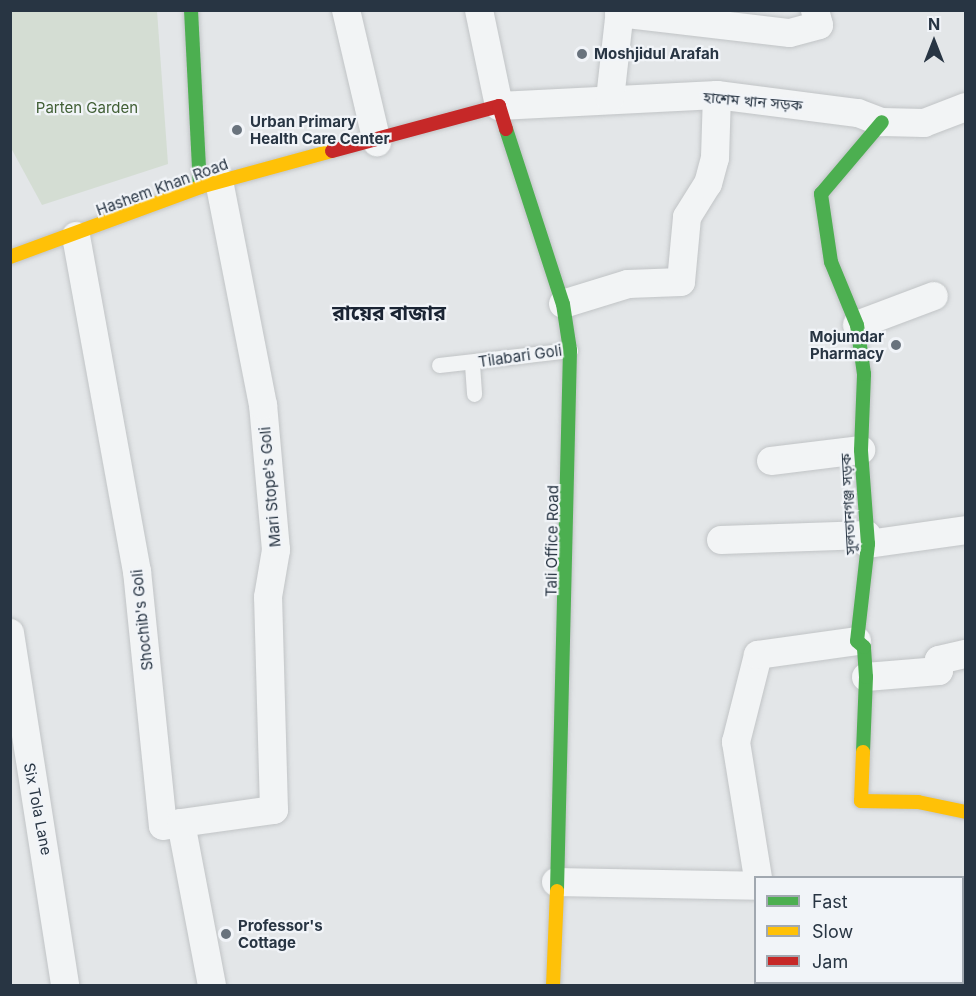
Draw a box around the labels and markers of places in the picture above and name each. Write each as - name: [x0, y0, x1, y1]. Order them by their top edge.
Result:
- place label: Moshjidul Arafah: [594, 45, 719, 63]
- marker: Moshjidul Arafah: [575, 47, 589, 61]
- place label: Urban Primary Health Care Center: [250, 112, 389, 147]
- marker: Urban Primary Health Care Center: [228, 121, 246, 139]
- place label: Mojumdar Pharmacy: [809, 327, 884, 362]
- marker: Mojumdar Pharmacy: [889, 338, 903, 352]
- place label: Professor's Cottage: [238, 916, 323, 951]
- marker: Professor's Cottage: [219, 927, 233, 941]

